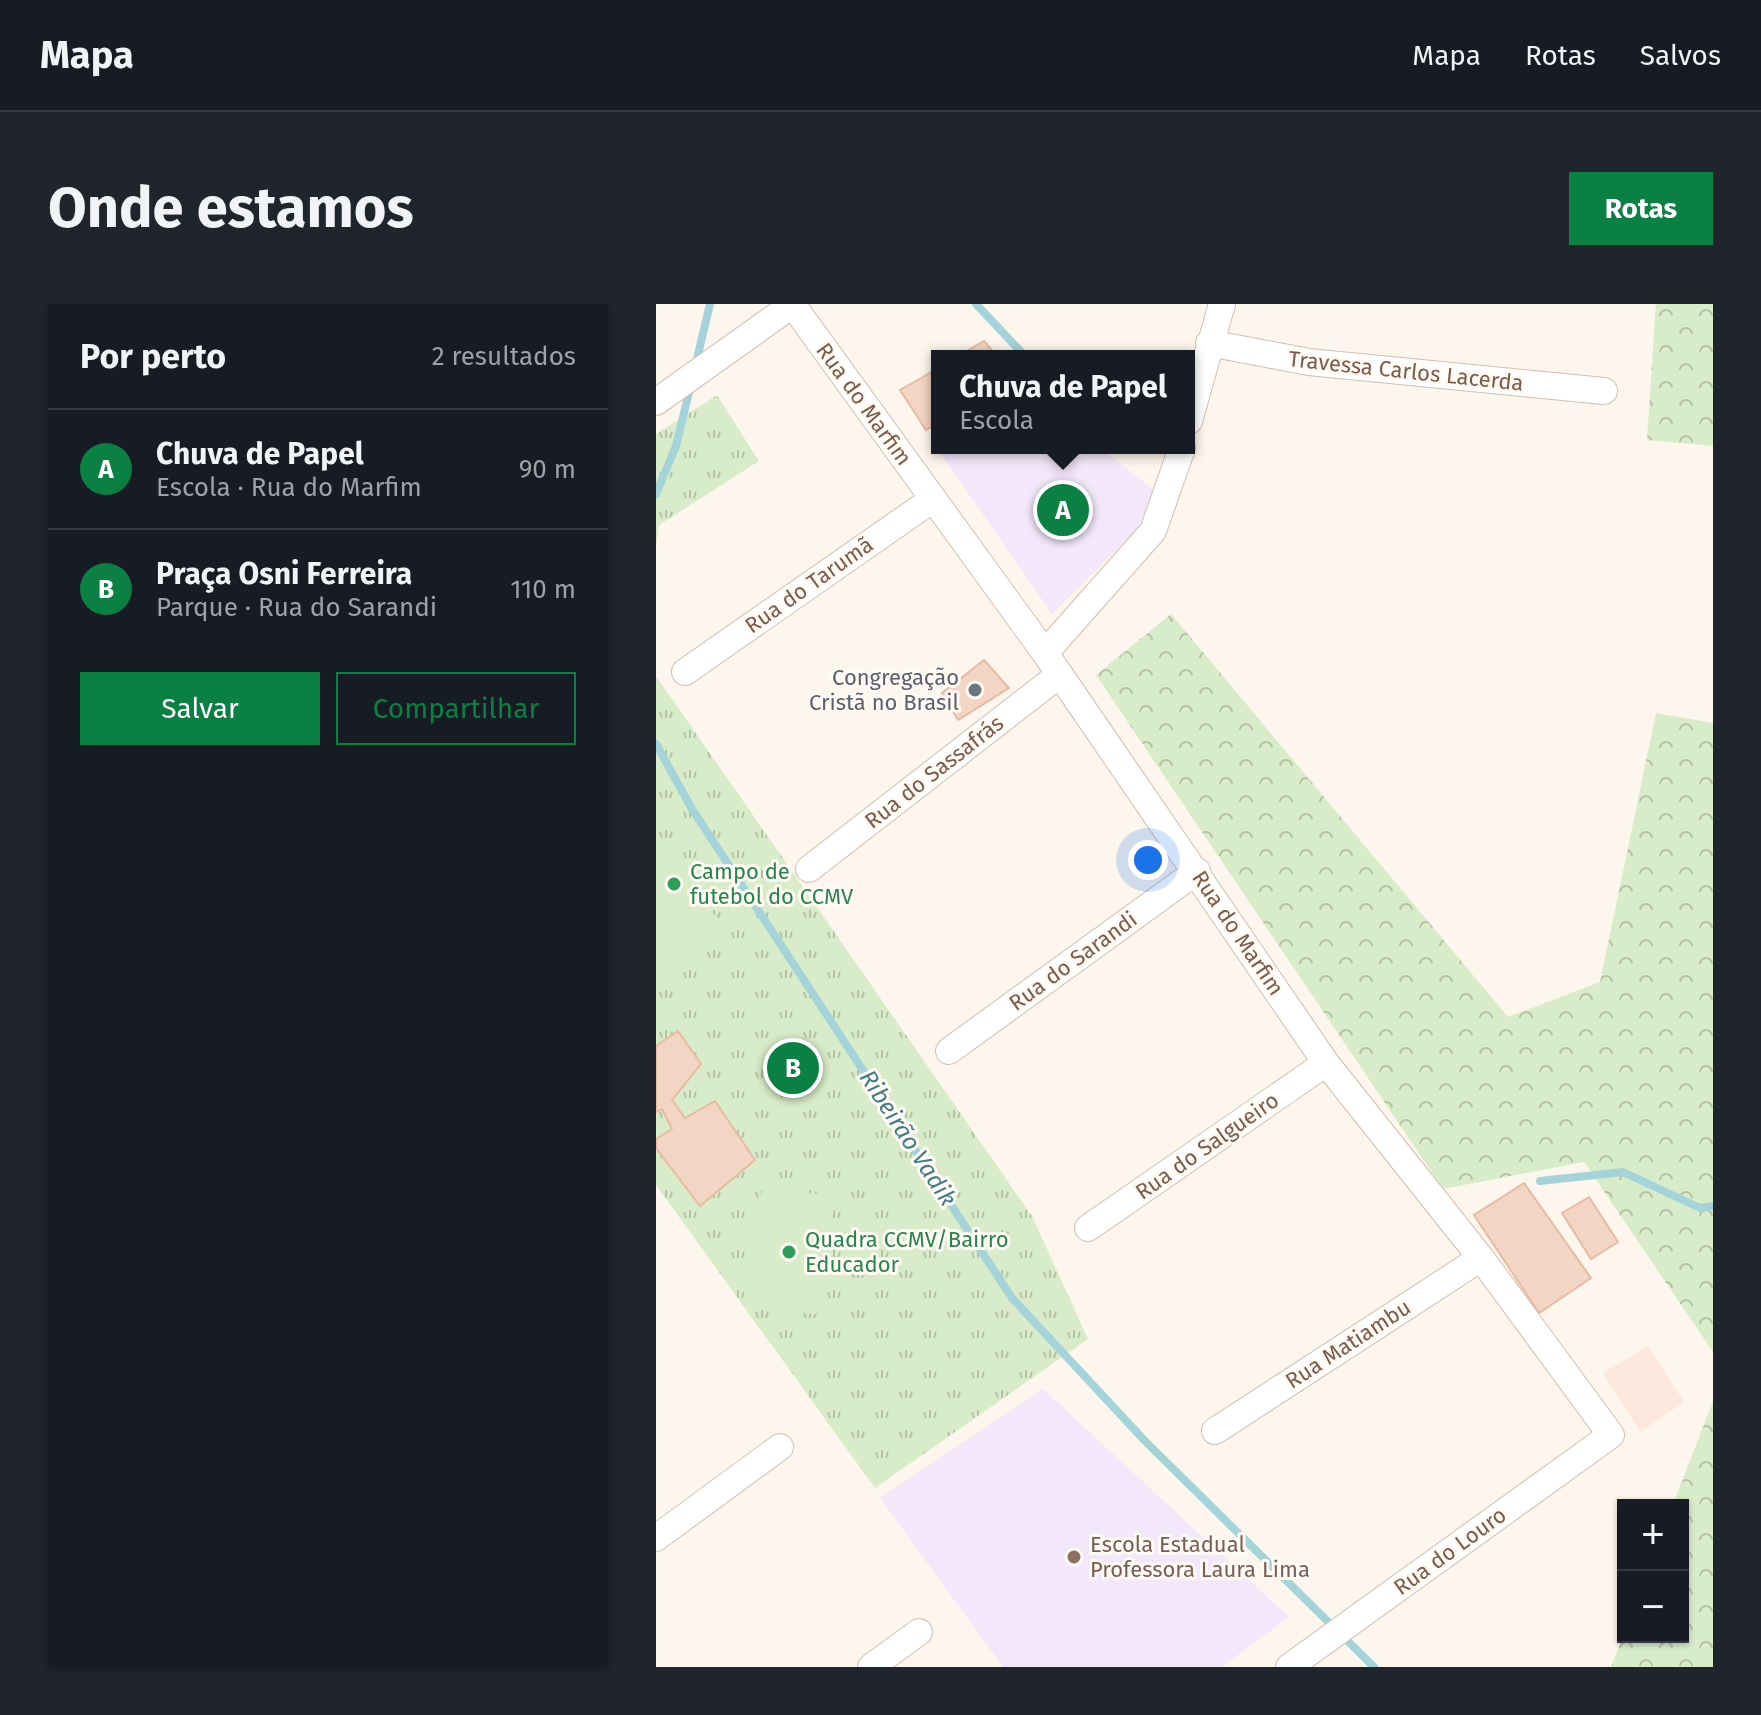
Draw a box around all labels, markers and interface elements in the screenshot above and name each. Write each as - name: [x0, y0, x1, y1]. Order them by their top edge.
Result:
- text: Mapa: [40, 32, 134, 78]
- text: Mapa: [1412, 39, 1481, 72]
- text: Rotas: [1525, 39, 1596, 72]
- text: Salvos: [1640, 39, 1721, 72]
- button: Rotas: [1569, 172, 1713, 245]
- text: Onde estamos: [48, 175, 413, 242]
- text: Por perto: [80, 336, 226, 377]
- street label: Rua do Marfim: [811, 337, 917, 471]
- text: 2 resultados: [432, 341, 576, 372]
- street label: Travessa Carlos Lacerda: [1287, 345, 1525, 397]
- popup: [931, 350, 1195, 454]
- text: Chuva de Papel: [959, 369, 1167, 405]
- text: Escola: [959, 405, 1034, 436]
- text: Chuva de Papel: [156, 436, 364, 472]
- text: A: [98, 454, 114, 485]
- text: 90 m: [519, 454, 576, 485]
- text: Escola · Rua do Marfim: [156, 472, 422, 503]
- pin: A: [1037, 480, 1089, 540]
- street label: Rua do Tarumã: [740, 531, 878, 639]
- text: Praça Osni Ferreira: [156, 556, 412, 592]
- text: B: [98, 574, 114, 605]
- text: 110 m: [510, 574, 576, 605]
- text: Parque · Rua do Sarandi: [156, 592, 437, 623]
- place label: Congregação Cristã no Brasil: [809, 664, 959, 716]
- button: Salvar: [80, 672, 320, 745]
- button: Compartilhar: [336, 672, 576, 745]
- marker: Congregação Cristã no Brasil: [966, 681, 984, 699]
- street label: Rua do Sassafrás: [859, 709, 1009, 835]
- your location: [1128, 840, 1168, 880]
- place label: Campo de futebol do CCMV: [690, 858, 854, 910]
- street label: Rua do Marfim: [1186, 865, 1290, 1001]
- marker: Campo de futebol do CCMV: [665, 875, 683, 893]
- street label: Rua do Sarandi: [1004, 906, 1142, 1016]
- pin: B: [767, 1038, 819, 1098]
- water label: Ribeirão Vadik: [854, 1065, 962, 1211]
- street label: Rua do Salgueiro: [1130, 1087, 1284, 1205]
- place label: Quadra CCMV/Bairro Educador: [805, 1226, 1009, 1278]
- marker: Quadra CCMV/Bairro Educador: [780, 1243, 798, 1261]
- street label: Rua Matiambu: [1280, 1294, 1416, 1394]
- map controls: [1617, 1499, 1689, 1643]
- button: +: [1617, 1499, 1689, 1571]
- street label: Rua do Louro: [1388, 1501, 1512, 1601]
- place label: Escola Estadual Professora Laura Lima: [1090, 1531, 1310, 1583]
- marker: Escola Estadual Professora Laura Lima: [1065, 1548, 1083, 1566]
- button: −: [1617, 1571, 1689, 1643]

